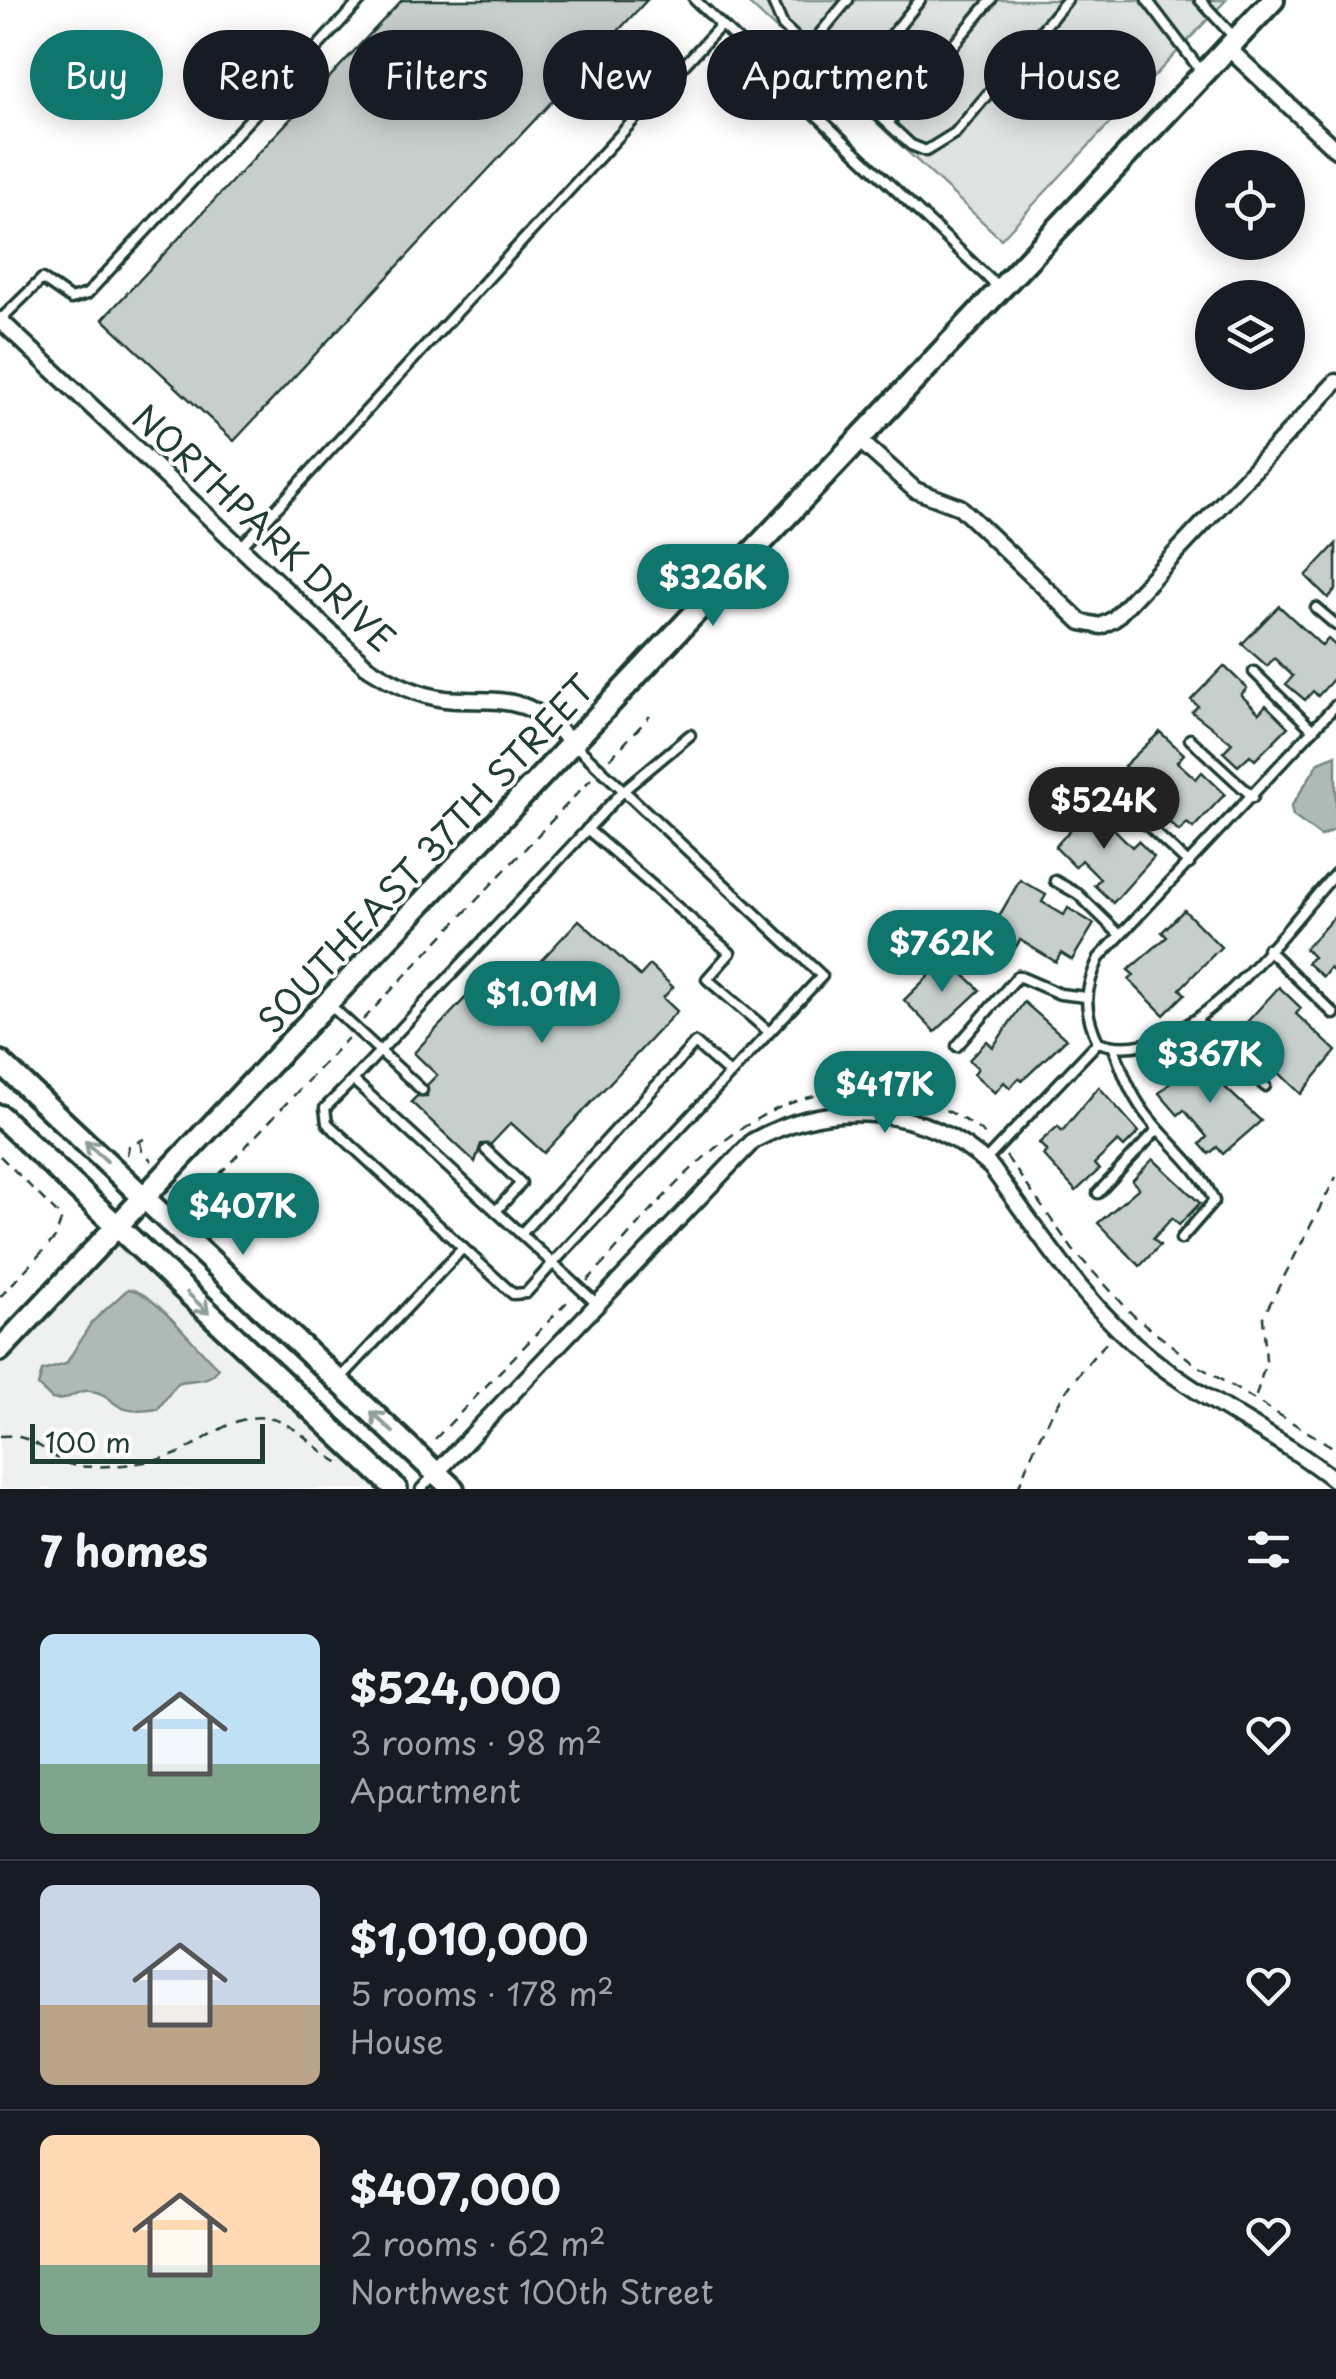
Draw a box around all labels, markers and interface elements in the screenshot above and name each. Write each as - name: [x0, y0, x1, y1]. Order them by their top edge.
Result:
- chip: Buy: [30, 30, 163, 120]
- chip: Rent: [183, 30, 329, 120]
- chip: Filters: [349, 30, 523, 120]
- chip: New: [543, 30, 687, 120]
- chip: Apartment: [707, 30, 964, 120]
- chip: House: [984, 30, 1156, 120]
- map controls: [1195, 150, 1305, 390]
- button: locate: [1195, 150, 1305, 260]
- button: layers: [1195, 280, 1305, 390]
- street label: NORTHPARK DRIVE: [122, 391, 408, 663]
- pin: $326K: [643, 544, 783, 629]
- text: $326K: [659, 552, 767, 600]
- street label: SOUTHEAST 37TH STREET: [244, 662, 606, 1044]
- pin: $524K: [1034, 767, 1174, 852]
- text: $524K: [1051, 775, 1157, 823]
- pin: $762K: [872, 910, 1012, 995]
- text: $762K: [889, 918, 995, 966]
- pin: $1.01M: [461, 961, 623, 1046]
- text: $1.01M: [486, 969, 598, 1017]
- pin: $367K: [1140, 1021, 1280, 1106]
- text: $367K: [1158, 1029, 1262, 1077]
- pin: $417K: [815, 1051, 955, 1136]
- text: $417K: [836, 1059, 934, 1107]
- one-way arrow: [84, 1139, 108, 1163]
- pin: $407K: [173, 1173, 313, 1258]
- text: $407K: [189, 1181, 297, 1229]
- one-way arrow: [186, 1291, 210, 1315]
- one-way arrow: [370, 1411, 395, 1434]
- scale bar: [30, 1419, 265, 1464]
- text: 100 m: [45, 1420, 131, 1463]
- text: 7 homes: [40, 1518, 208, 1581]
- icon: filters: [1241, 1522, 1296, 1577]
- text: $524,000: [350, 1655, 561, 1718]
- icon: home: [120, 1674, 240, 1794]
- icon: heart: [1241, 1707, 1296, 1762]
- text: 3 rooms · 98 m²: [350, 1718, 602, 1766]
- text: Apartment: [350, 1766, 521, 1814]
- text: $1,010,000: [350, 1906, 588, 1969]
- icon: home: [120, 1925, 240, 2045]
- icon: heart: [1241, 1958, 1296, 2013]
- text: 5 rooms · 178 m²: [350, 1969, 614, 2017]
- text: House: [350, 2017, 444, 2065]
- text: $407,000: [350, 2156, 561, 2219]
- icon: home: [120, 2175, 240, 2295]
- icon: heart: [1241, 2208, 1296, 2263]
- text: 2 rooms · 62 m²: [350, 2219, 606, 2267]
- text: Northwest 100th Street: [350, 2267, 714, 2315]

